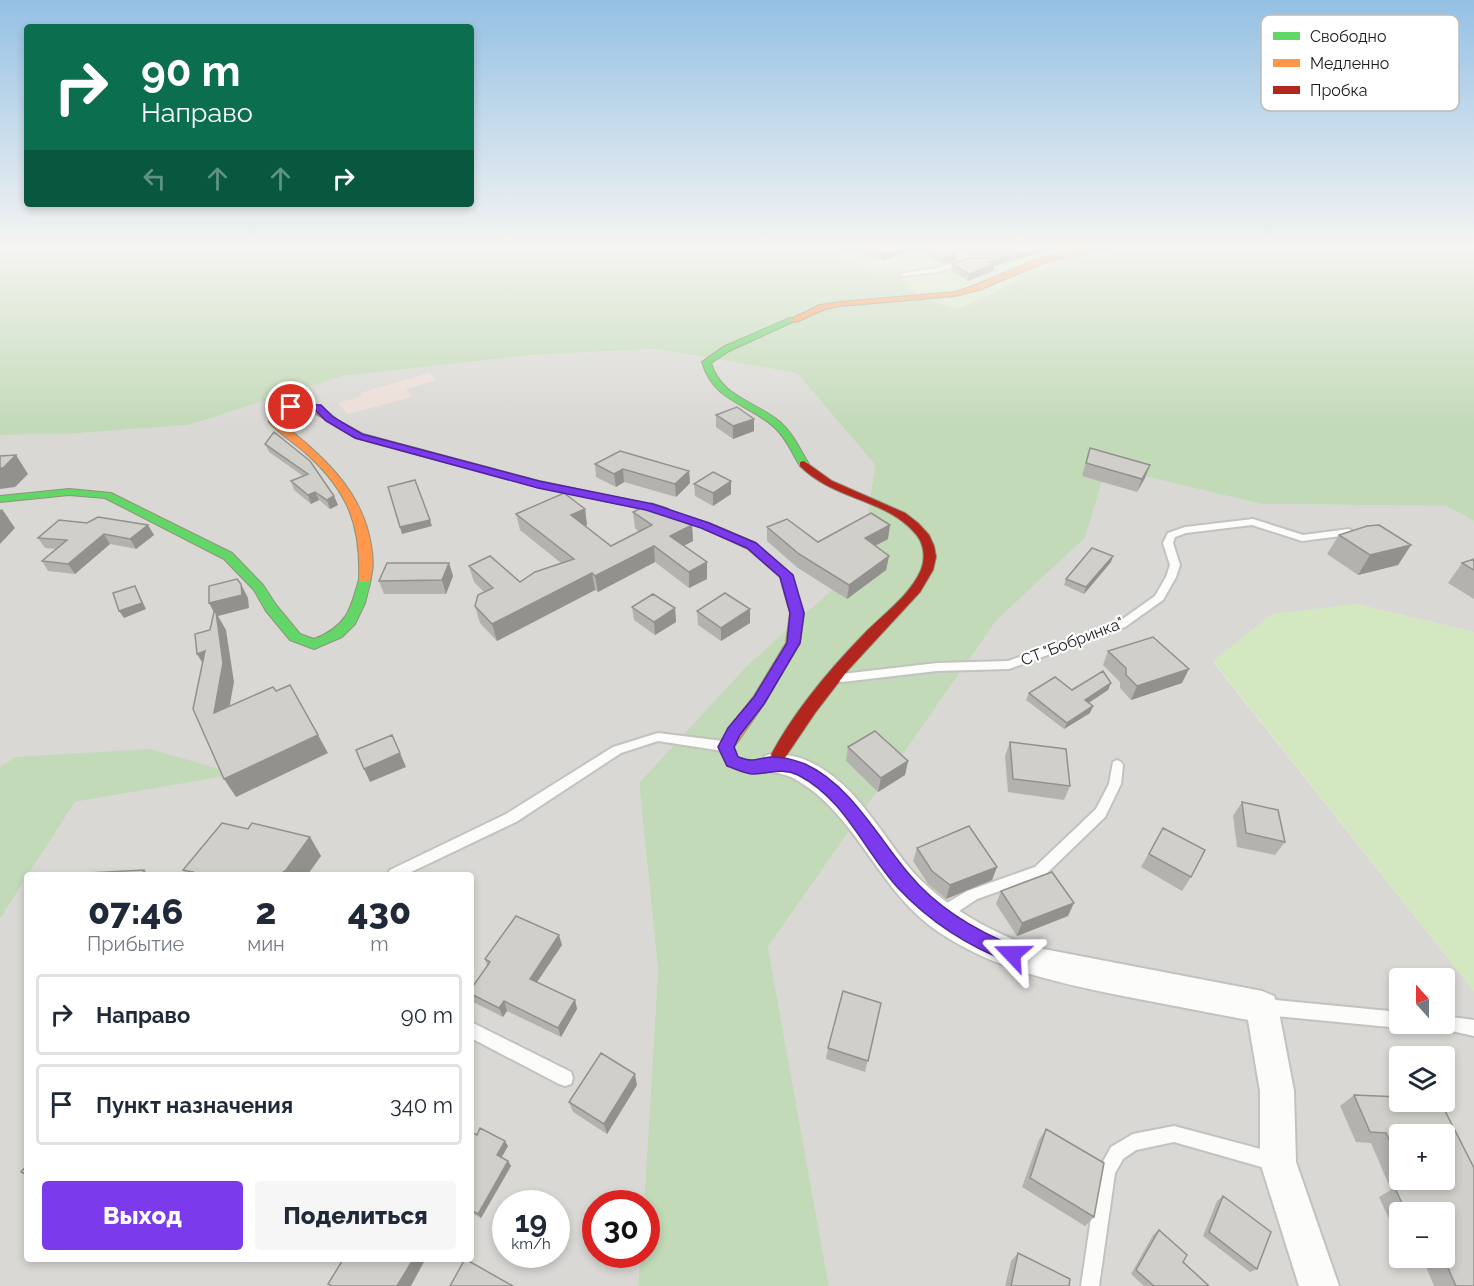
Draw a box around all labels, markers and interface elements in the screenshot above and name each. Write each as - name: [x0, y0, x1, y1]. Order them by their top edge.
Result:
- legend: [1261, 15, 1459, 111]
- text: Свободно: [1310, 27, 1386, 46]
- text: 90 m: [141, 47, 241, 96]
- icon: right: [42, 48, 120, 126]
- text: Медленно: [1310, 54, 1389, 73]
- text: Пробка: [1310, 81, 1368, 100]
- text: Направо: [141, 97, 253, 128]
- icon: left: [138, 162, 171, 195]
- icon: ahead: [201, 162, 234, 195]
- icon: ahead: [264, 162, 297, 195]
- icon: right: [327, 162, 360, 195]
- pin: [265, 381, 316, 432]
- icon: arrive: [274, 390, 307, 423]
- street label: СТ "Бобринка": [1018, 613, 1126, 670]
- text: 07:46: [88, 890, 183, 932]
- text: 2: [256, 890, 276, 932]
- text: 430: [348, 890, 411, 932]
- position arrow: [980, 922, 1044, 986]
- text: Прибытие: [87, 932, 184, 956]
- text: мин: [247, 932, 285, 956]
- text: m: [370, 932, 389, 956]
- north arrow: [1389, 968, 1455, 1034]
- map controls: [1389, 968, 1455, 1268]
- icon: right: [45, 998, 78, 1031]
- text: Направо: [96, 1002, 190, 1028]
- text: 90 m: [401, 1002, 453, 1028]
- button: layers: [1389, 1046, 1455, 1112]
- icon: arrive: [45, 1088, 78, 1121]
- text: Пункт назначения: [96, 1092, 293, 1118]
- text: 340 m: [390, 1092, 453, 1118]
- button: +: [1389, 1124, 1455, 1190]
- button: Выход: [42, 1181, 243, 1250]
- button: Поделиться: [255, 1181, 456, 1250]
- speed limit sign: 30: [582, 1190, 660, 1268]
- button: −: [1389, 1202, 1455, 1268]
- text: 19: [515, 1204, 547, 1239]
- text: km/h: [511, 1235, 551, 1253]

